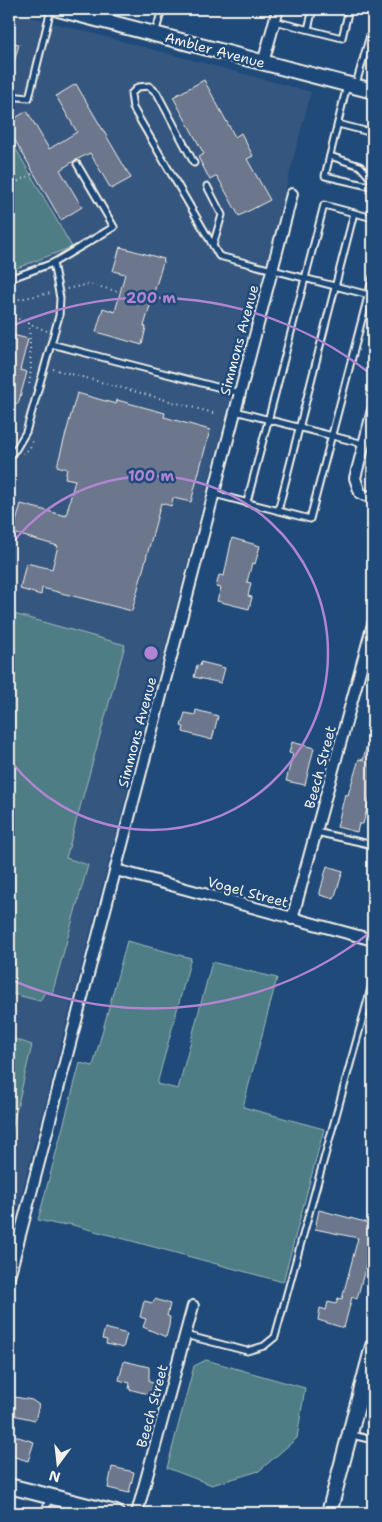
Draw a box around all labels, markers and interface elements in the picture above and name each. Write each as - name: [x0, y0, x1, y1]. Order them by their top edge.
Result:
- street label: Ambler Avenue: [163, 28, 267, 72]
- street label: Simmons Avenue: [216, 283, 262, 397]
- text: 200 m: [126, 288, 176, 308]
- text: 100 m: [128, 466, 174, 486]
- centre of rings: [142, 644, 160, 662]
- street label: Simmons Avenue: [114, 675, 160, 789]
- street label: Beech Street: [300, 723, 340, 811]
- street label: Vogel Street: [205, 873, 291, 911]
- street label: Beech Street: [132, 1362, 172, 1450]
- north arrow: [32, 1440, 82, 1490]
- text: N: [47, 1466, 62, 1487]

